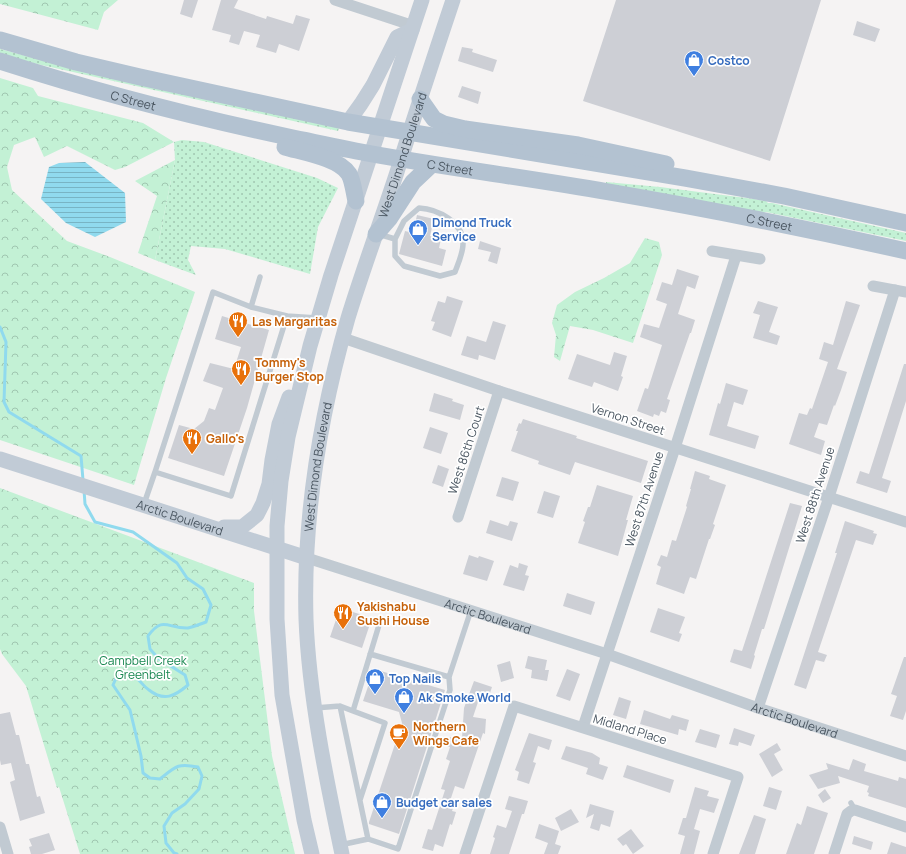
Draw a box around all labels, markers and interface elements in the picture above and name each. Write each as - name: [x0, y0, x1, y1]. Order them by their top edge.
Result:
- shop icon: Costco: [683, 49, 705, 77]
- place label: Costco: [708, 52, 750, 69]
- street label: C Street: [109, 86, 158, 114]
- street label: West Dimond Boulevard: [374, 90, 430, 220]
- street label: C Street: [426, 155, 475, 179]
- street label: C Street: [745, 209, 794, 235]
- place label: Dimond Truck Service: [432, 214, 512, 245]
- shop icon: Dimond Truck Service: [407, 218, 429, 246]
- restaurant icon: Las Margaritas: [227, 310, 249, 338]
- place label: Las Margaritas: [252, 313, 337, 330]
- place label: Tommy's Burger Stop: [255, 354, 324, 385]
- restaurant icon: Tommy's Burger Stop: [230, 358, 252, 386]
- street label: Vernon Street: [589, 399, 667, 439]
- street label: West Dimond Boulevard: [300, 400, 335, 532]
- street label: West 86th Court: [444, 404, 488, 496]
- restaurant icon: Gallo's: [181, 427, 203, 455]
- place label: Gallo's: [206, 430, 245, 447]
- street label: West 88th Avenue: [791, 445, 839, 545]
- street label: West 87th Avenue: [621, 449, 667, 549]
- street label: Arctic Boulevard: [134, 495, 225, 539]
- street label: Arctic Boulevard: [442, 594, 533, 638]
- place label: Yakishabu Sushi House: [357, 598, 429, 629]
- restaurant icon: Yakishabu Sushi House: [332, 602, 354, 630]
- park label: Campbell Creek Greenbelt: [99, 652, 188, 683]
- shop icon: Top Nails: [364, 667, 386, 695]
- place label: Top Nails: [389, 670, 442, 687]
- shop icon: Ak Smoke World: [393, 686, 415, 714]
- place label: Ak Smoke World: [418, 689, 511, 706]
- street label: Arctic Boulevard: [749, 698, 840, 742]
- street label: Midland Place: [591, 710, 669, 748]
- place label: Northern Wings Cafe: [413, 718, 479, 749]
- cafe icon: Northern Wings Cafe: [388, 722, 410, 750]
- shop icon: Budget car sales: [371, 791, 393, 819]
- place label: Budget car sales: [396, 794, 493, 811]

